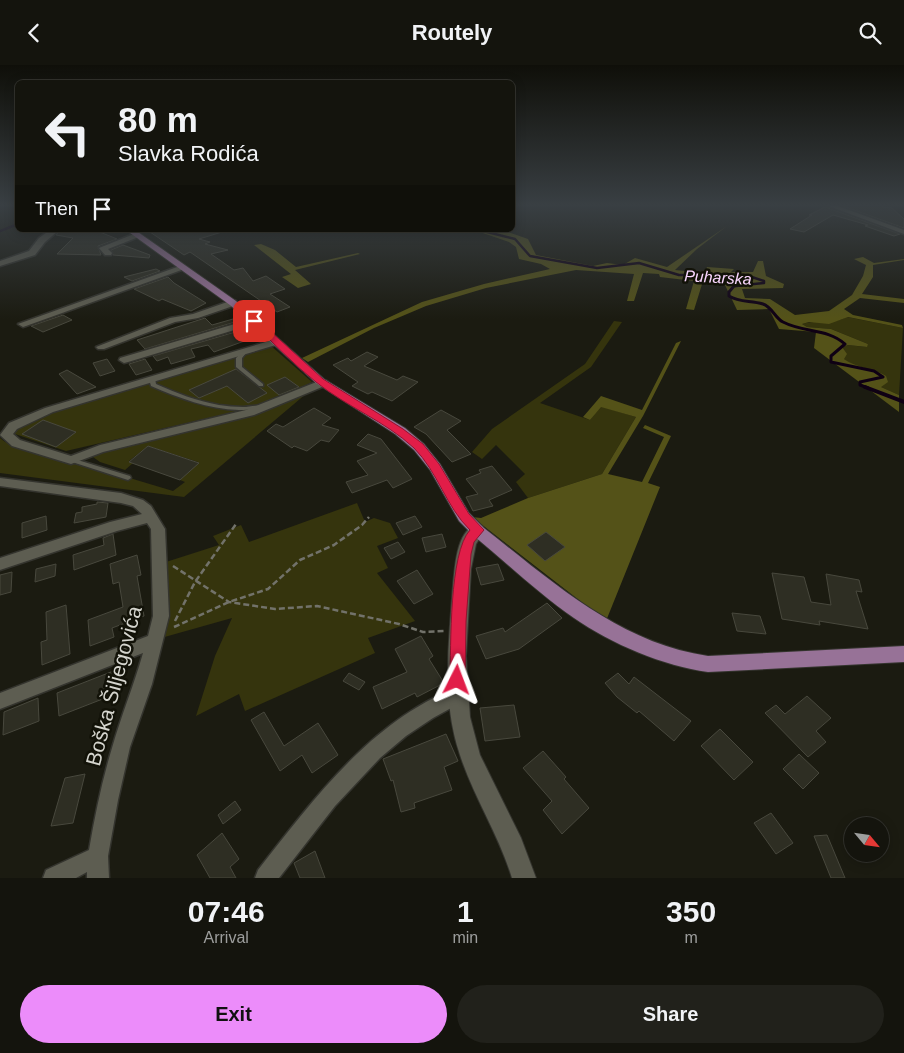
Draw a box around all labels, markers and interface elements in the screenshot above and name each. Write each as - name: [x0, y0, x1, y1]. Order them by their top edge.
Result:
- icon: back: [20, 19, 48, 47]
- icon: search: [856, 19, 884, 47]
- text: Routely: [412, 20, 492, 45]
- icon: left: [35, 100, 100, 165]
- text: 80 m: [118, 100, 198, 139]
- text: Slavka Rodića: [118, 141, 259, 166]
- icon: arrive: [88, 195, 116, 223]
- text: Then: [35, 198, 78, 219]
- water label: Puharska: [684, 267, 752, 288]
- pin: [233, 300, 275, 342]
- icon: arrive: [240, 307, 268, 335]
- street label: Boška Šiljegovića: [81, 603, 146, 768]
- position arrow: [430, 653, 482, 705]
- north arrow: [844, 817, 889, 863]
- map controls: [844, 817, 889, 862]
- text: 07:46: [188, 895, 265, 928]
- text: 1: [457, 895, 474, 928]
- text: 350: [666, 895, 716, 928]
- text: Arrival: [204, 929, 249, 946]
- text: min: [452, 929, 478, 946]
- text: m: [684, 929, 698, 946]
- button: Exit: [20, 985, 447, 1043]
- button: Share: [457, 985, 884, 1043]

